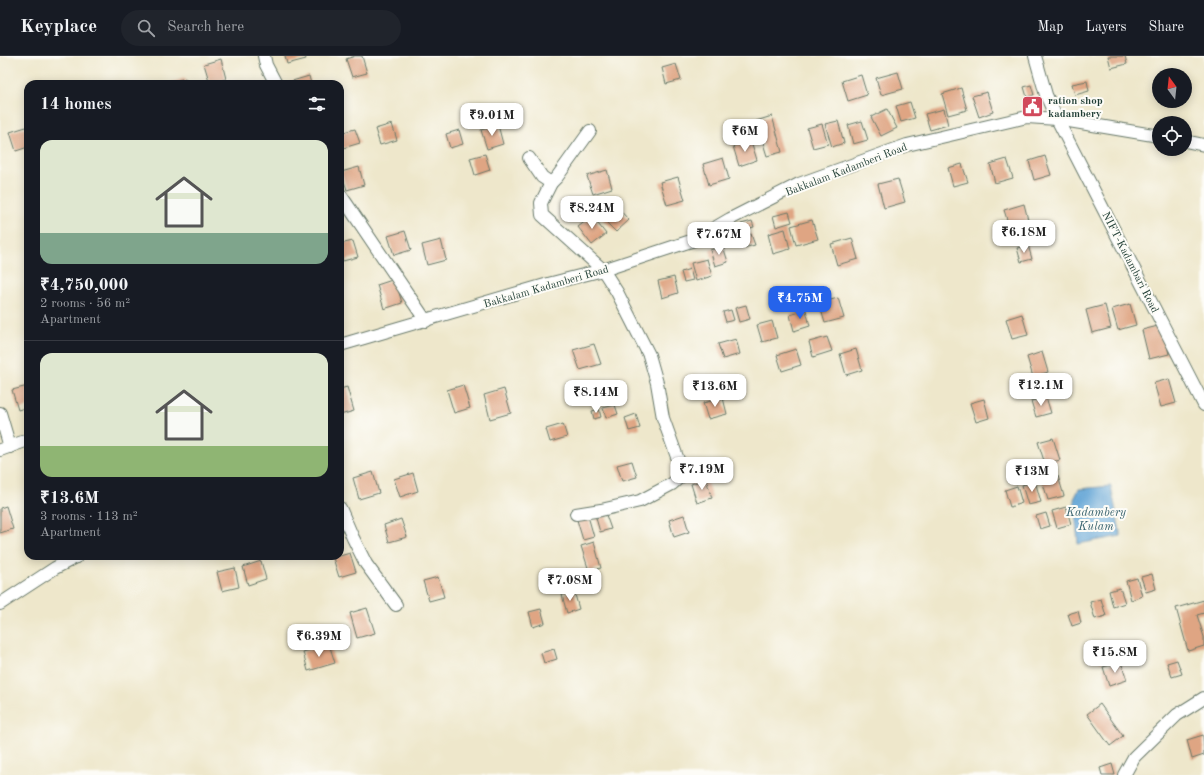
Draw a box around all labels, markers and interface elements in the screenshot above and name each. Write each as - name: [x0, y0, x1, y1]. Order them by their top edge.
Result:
- search box: [121, 10, 401, 46]
- icon: search: [135, 17, 157, 39]
- text: Keyplace: [20, 18, 97, 37]
- text: Search here: [167, 20, 244, 35]
- text: Map: [1038, 20, 1064, 34]
- text: Layers: [1086, 20, 1127, 34]
- text: Share: [1149, 20, 1184, 34]
- north arrow: [1152, 68, 1192, 108]
- map controls: [1152, 68, 1192, 156]
- icon: filters: [306, 93, 328, 115]
- public building icon: ration shop kadambery: [1019, 93, 1045, 119]
- text: 14 homes: [40, 96, 112, 113]
- place label: ration shop kadambery: [1048, 96, 1103, 120]
- pin: ₹9.01M: [459, 103, 525, 137]
- text: ₹9.01M: [469, 109, 515, 122]
- button: locate: [1152, 116, 1192, 156]
- pin: ₹6M: [726, 119, 764, 153]
- text: ₹6M: [732, 125, 758, 138]
- street label: Bakkalam Kadamberi Road: [784, 142, 909, 199]
- icon: home: [148, 166, 220, 238]
- pin: ₹8.24M: [559, 196, 625, 230]
- text: ₹8.24M: [569, 202, 615, 215]
- street label: NIFT-Kadambari Road: [1099, 210, 1160, 315]
- pin: ₹6.18M: [991, 220, 1057, 254]
- pin: ₹7.67M: [686, 222, 752, 256]
- text: ₹6.18M: [1001, 226, 1047, 239]
- text: ₹7.67M: [696, 228, 742, 241]
- street label: Bakkalam Kadamberi Road: [483, 264, 610, 311]
- text: ₹4,750,000: [40, 277, 128, 294]
- pin: ₹4.75M: [767, 286, 833, 320]
- text: ₹4.75M: [777, 292, 823, 305]
- text: 2 rooms · 56 m²: [40, 297, 130, 310]
- text: Apartment: [40, 313, 101, 326]
- pin: ₹12.1M: [1008, 373, 1074, 407]
- pin: ₹13.6M: [682, 374, 748, 408]
- icon: home: [148, 379, 220, 451]
- text: ₹12.1M: [1018, 379, 1064, 392]
- pin: ₹8.14M: [563, 380, 629, 414]
- text: ₹13.6M: [692, 380, 738, 393]
- text: ₹8.14M: [573, 386, 619, 399]
- pin: ₹7.19M: [669, 457, 735, 491]
- pin: ₹13M: [1008, 459, 1056, 493]
- text: ₹7.19M: [679, 463, 725, 476]
- text: ₹13M: [1015, 465, 1049, 478]
- text: ₹13.6M: [40, 490, 99, 507]
- water label: Kadambery Kulam: [1065, 507, 1127, 533]
- text: 3 rooms · 113 m²: [40, 510, 138, 523]
- text: Apartment: [40, 526, 101, 539]
- pin: ₹7.08M: [537, 568, 603, 602]
- text: ₹7.08M: [547, 574, 593, 587]
- pin: ₹6.39M: [286, 624, 352, 658]
- text: ₹6.39M: [296, 630, 342, 643]
- pin: ₹15.8M: [1082, 640, 1148, 674]
- text: ₹15.8M: [1092, 646, 1138, 659]

